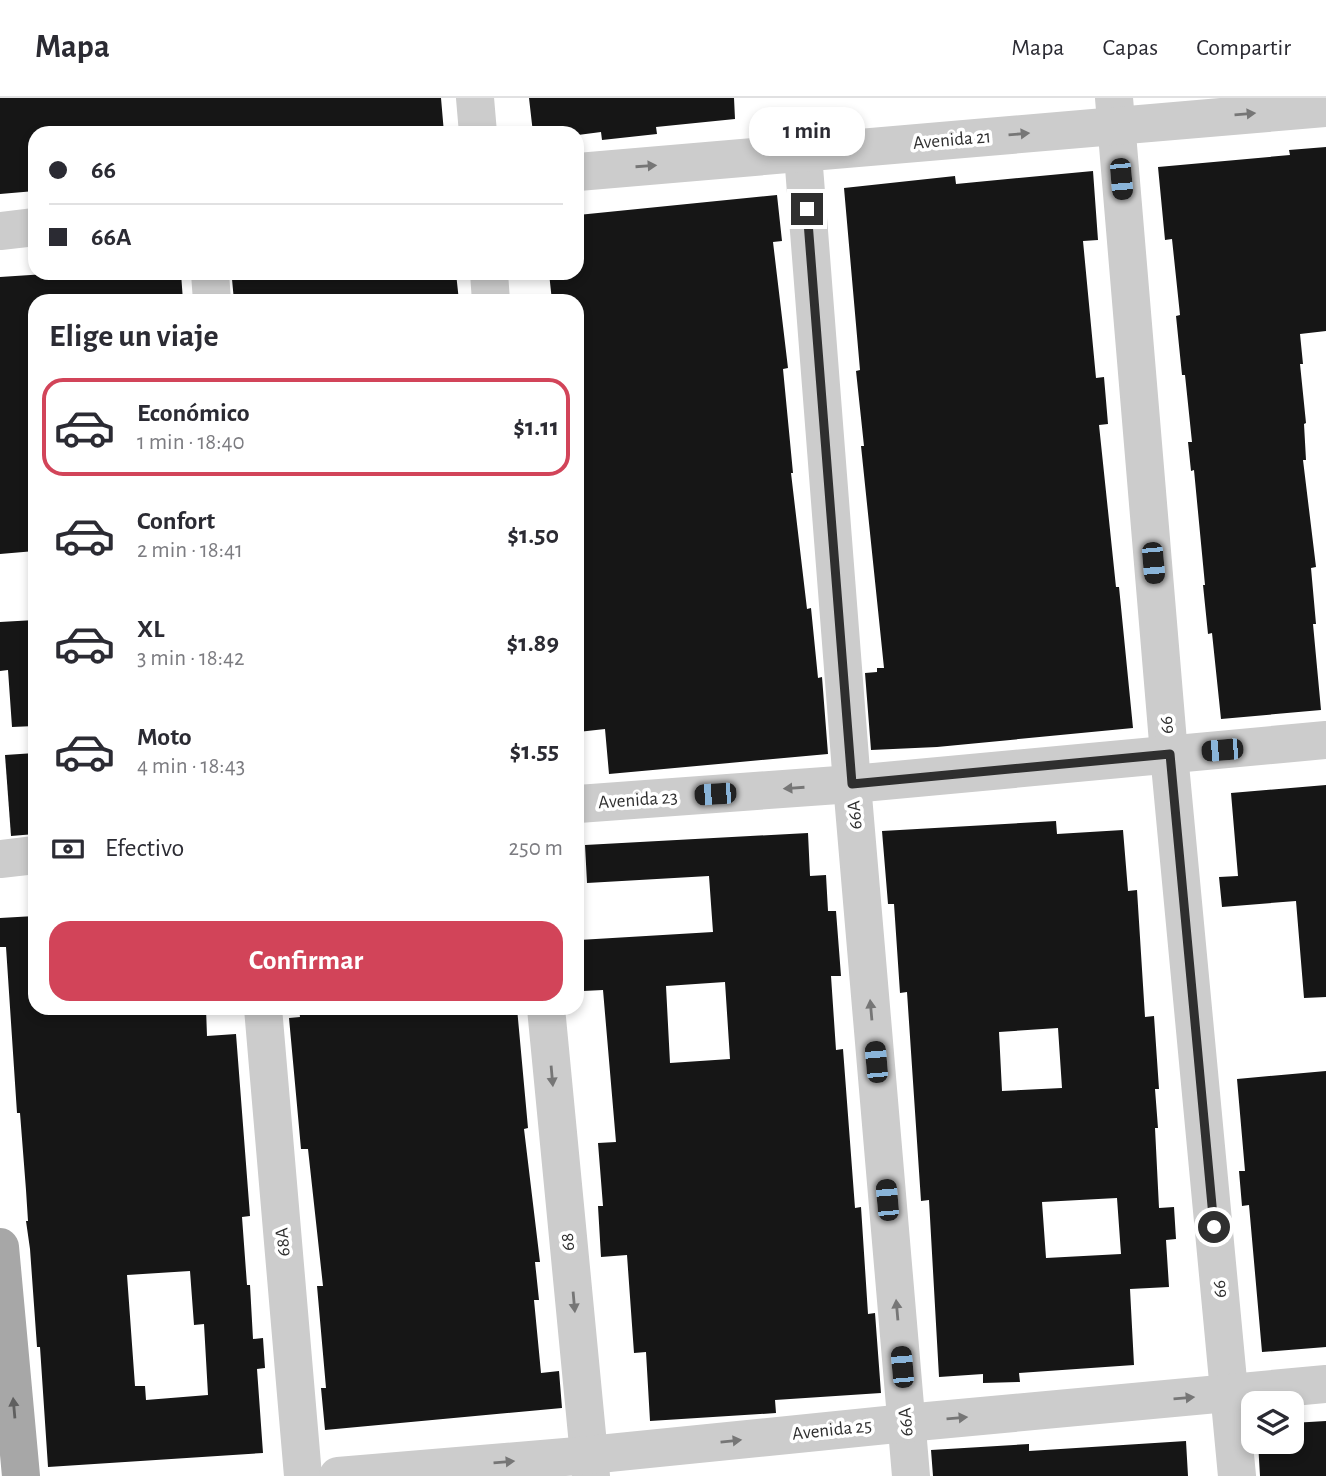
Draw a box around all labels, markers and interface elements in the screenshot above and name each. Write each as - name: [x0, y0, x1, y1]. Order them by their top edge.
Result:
- text: Mapa: [35, 31, 110, 64]
- text: Mapa: [1011, 36, 1064, 60]
- text: Capas: [1102, 36, 1158, 60]
- text: Compartir: [1196, 36, 1291, 60]
- callout: 1 min: [749, 108, 865, 156]
- one-way arrow: [1234, 108, 1256, 119]
- text: 1 min: [783, 120, 831, 143]
- street label: Avenida 21: [912, 127, 992, 153]
- one-way arrow: [1008, 128, 1030, 139]
- text: 66: [91, 157, 116, 183]
- car: [1109, 157, 1134, 201]
- one-way arrow: [635, 160, 657, 171]
- route end: [791, 193, 823, 225]
- text: 66A: [91, 224, 132, 250]
- text: Elige un viaje: [49, 320, 219, 352]
- icon: car: [53, 396, 116, 459]
- text: Económico: [137, 400, 250, 426]
- text: $1.11: [513, 414, 559, 440]
- text: 1 min · 18:40: [137, 431, 245, 454]
- icon: car: [53, 504, 116, 567]
- text: Confort: [137, 508, 215, 534]
- text: $1.50: [507, 522, 559, 548]
- text: 2 min · 18:41: [137, 539, 243, 562]
- car: [1141, 541, 1166, 585]
- icon: car: [53, 612, 116, 675]
- text: XL: [137, 616, 164, 642]
- text: $1.89: [507, 630, 559, 656]
- text: 3 min · 18:42: [137, 647, 245, 670]
- street label: 66: [1157, 715, 1177, 735]
- icon: car: [53, 720, 116, 783]
- text: Moto: [137, 724, 192, 750]
- text: $1.55: [510, 738, 559, 764]
- car: [1201, 738, 1244, 762]
- text: 4 min · 18:43: [137, 755, 245, 778]
- car: [694, 782, 737, 806]
- one-way arrow: [783, 783, 805, 794]
- street label: Avenida 23: [598, 788, 678, 812]
- street label: 66A: [844, 800, 866, 830]
- icon: cash: [49, 830, 87, 868]
- text: Efectivo: [105, 835, 184, 861]
- text: 250 m: [509, 837, 563, 860]
- button: Confirmar: [49, 921, 563, 1001]
- one-way arrow: [865, 999, 876, 1021]
- car: [864, 1040, 889, 1084]
- one-way arrow: [547, 1065, 558, 1087]
- car: [875, 1178, 900, 1222]
- route start: [1198, 1211, 1230, 1243]
- street label: 68A: [272, 1227, 294, 1257]
- street label: 68: [558, 1232, 578, 1252]
- street label: 66: [1210, 1279, 1230, 1299]
- one-way arrow: [569, 1292, 580, 1314]
- one-way arrow: [891, 1299, 902, 1321]
- car: [890, 1345, 915, 1389]
- map controls: [1241, 1391, 1304, 1454]
- button: layers: [1241, 1391, 1304, 1454]
- one-way arrow: [1173, 1392, 1195, 1403]
- one-way arrow: [9, 1397, 20, 1419]
- street label: 66A: [895, 1407, 917, 1437]
- one-way arrow: [946, 1412, 968, 1423]
- street label: Avenida 25: [791, 1416, 873, 1444]
- one-way arrow: [720, 1435, 742, 1446]
- one-way arrow: [493, 1456, 515, 1467]

